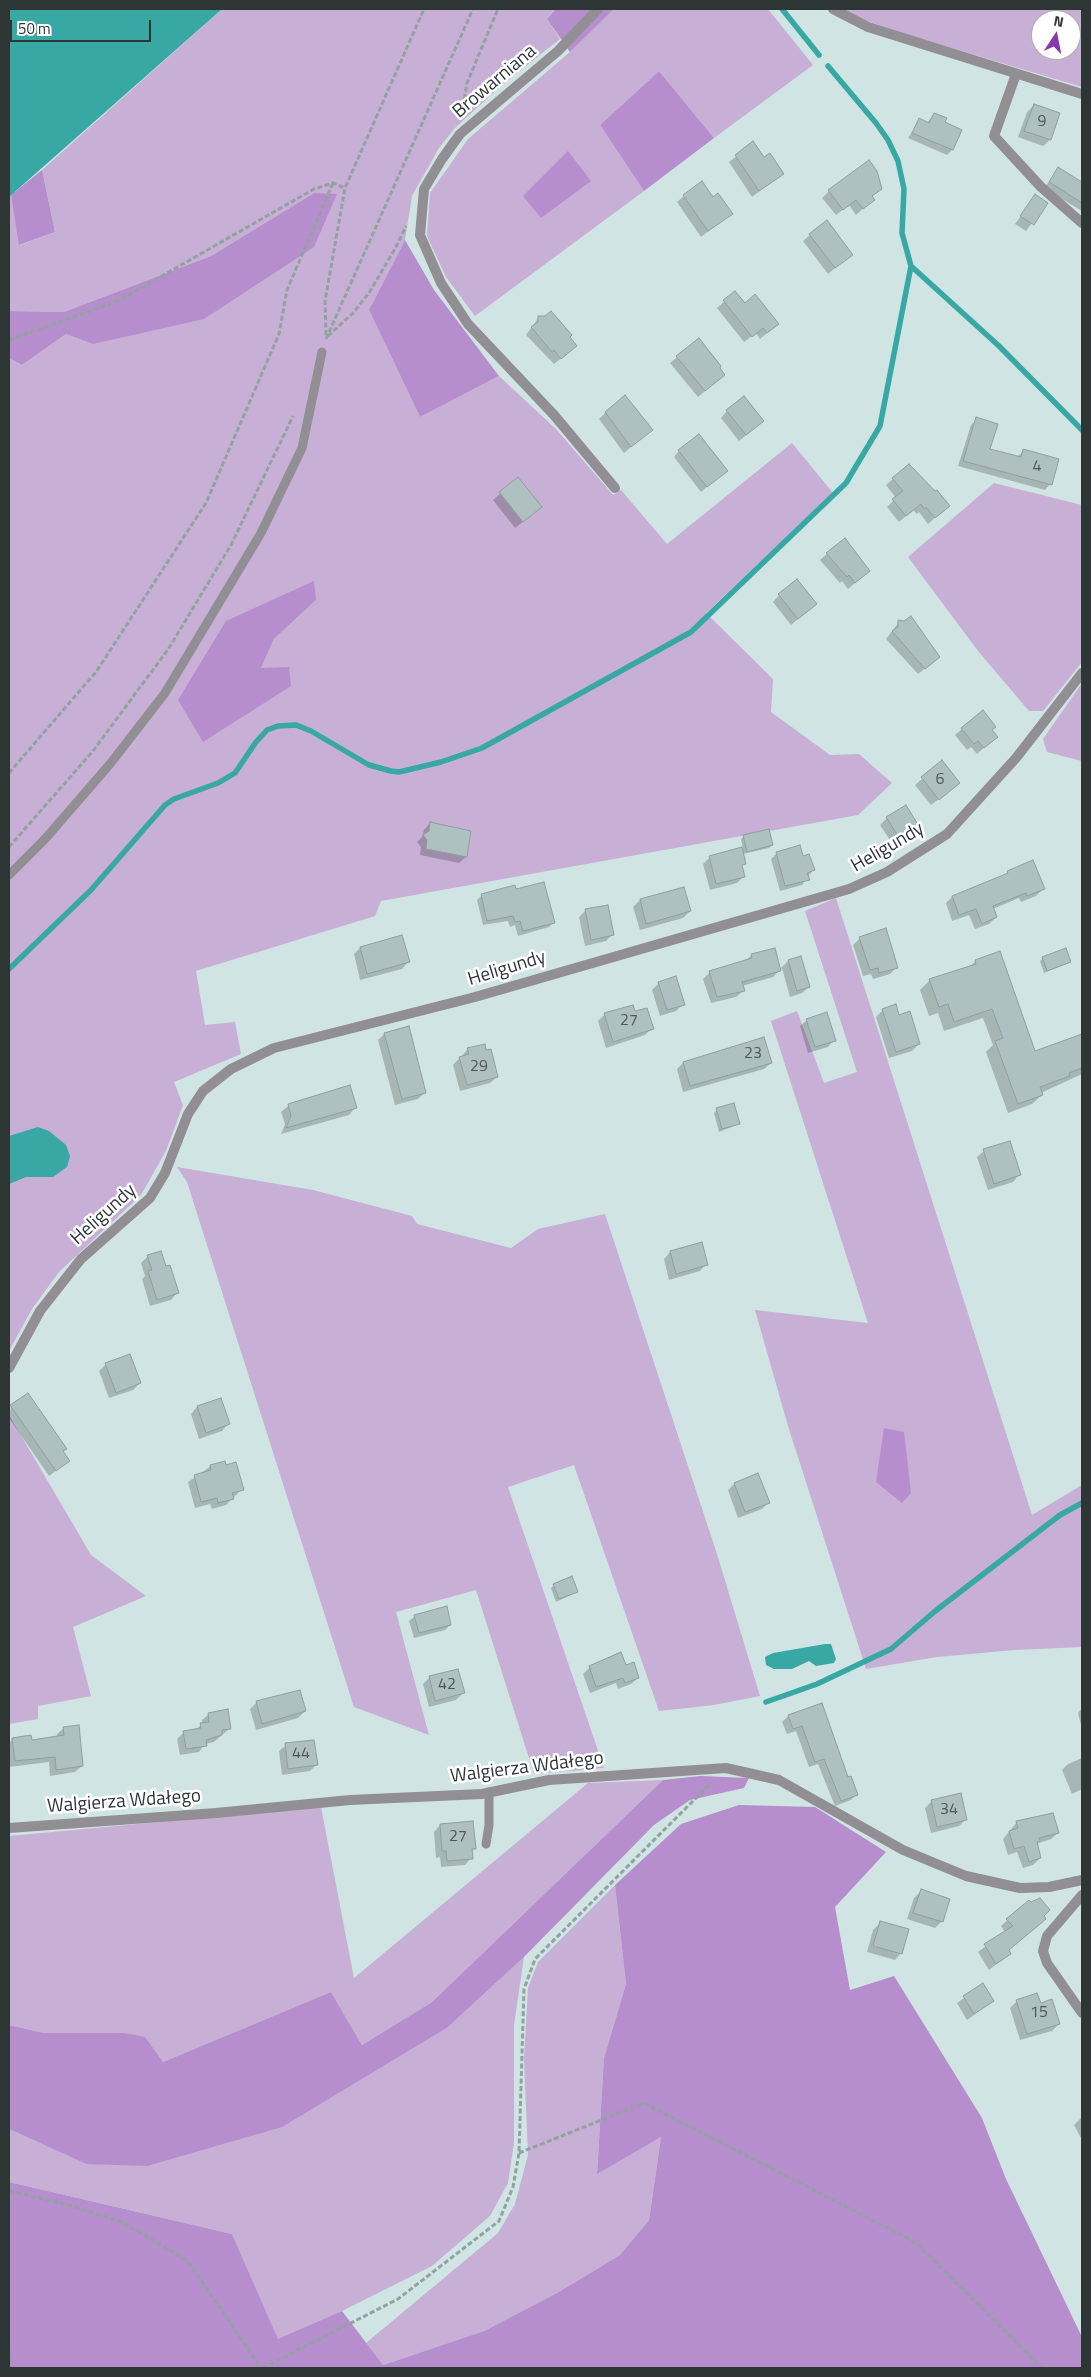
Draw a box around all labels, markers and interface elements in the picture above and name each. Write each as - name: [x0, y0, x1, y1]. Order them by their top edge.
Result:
- scale bar: [12, 10, 154, 42]
- north arrow: [1031, 10, 1081, 60]
- text: N: [1052, 10, 1066, 32]
- text: 50 m: [18, 17, 51, 40]
- street label: Browarniana: [449, 40, 541, 124]
- house number: 9: [1038, 112, 1046, 132]
- house number: 4: [1033, 457, 1041, 477]
- house number: 6: [936, 770, 944, 790]
- street label: Heligundy: [848, 818, 928, 878]
- street label: Heligundy: [465, 946, 549, 992]
- house number: 27: [620, 1011, 638, 1031]
- house number: 23: [744, 1044, 762, 1064]
- house number: 29: [470, 1057, 488, 1077]
- street label: Heligundy: [67, 1180, 141, 1250]
- house number: 42: [438, 1675, 456, 1695]
- house number: 44: [292, 1744, 310, 1764]
- street label: Walgierza Wdałego: [449, 1747, 605, 1789]
- street label: Walgierza Wdałego: [46, 1785, 202, 1819]
- house number: 34: [940, 1800, 958, 1820]
- house number: 27: [449, 1827, 467, 1847]
- house number: 15: [1030, 2003, 1048, 2023]

